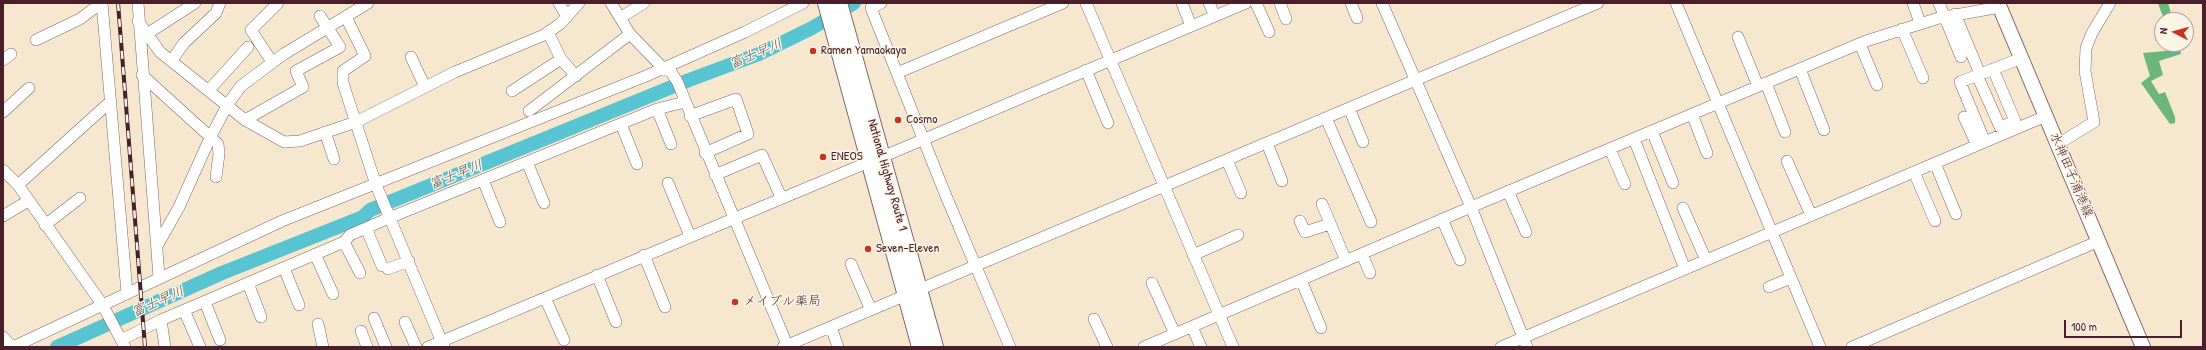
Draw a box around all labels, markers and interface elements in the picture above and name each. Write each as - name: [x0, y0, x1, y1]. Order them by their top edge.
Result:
- north arrow: [2154, 12, 2194, 52]
- text: N: [2156, 27, 2170, 35]
- water label: 富士早川: [727, 35, 785, 73]
- place label: Ramen Yamaokaya: [821, 43, 906, 59]
- marker: Ramen Yamaokaya: [808, 46, 818, 56]
- place label: Cosmo: [906, 112, 937, 128]
- marker: Cosmo: [893, 115, 903, 125]
- street label: National Highway Route 1: [864, 117, 910, 233]
- street label: 水神田子浦港線: [2046, 130, 2096, 220]
- place label: ENEOS: [831, 149, 863, 165]
- marker: ENEOS: [818, 152, 828, 162]
- water label: 富士早川: [427, 157, 485, 193]
- place label: Seven-Eleven: [876, 241, 939, 257]
- marker: Seven-Eleven: [863, 244, 873, 254]
- water label: 富士早川: [129, 283, 187, 321]
- place label: メイプル薬局: [743, 294, 821, 310]
- marker: メイプル薬局: [730, 297, 740, 307]
- scale bar: [2066, 312, 2184, 338]
- text: 100 m: [2071, 318, 2097, 335]

